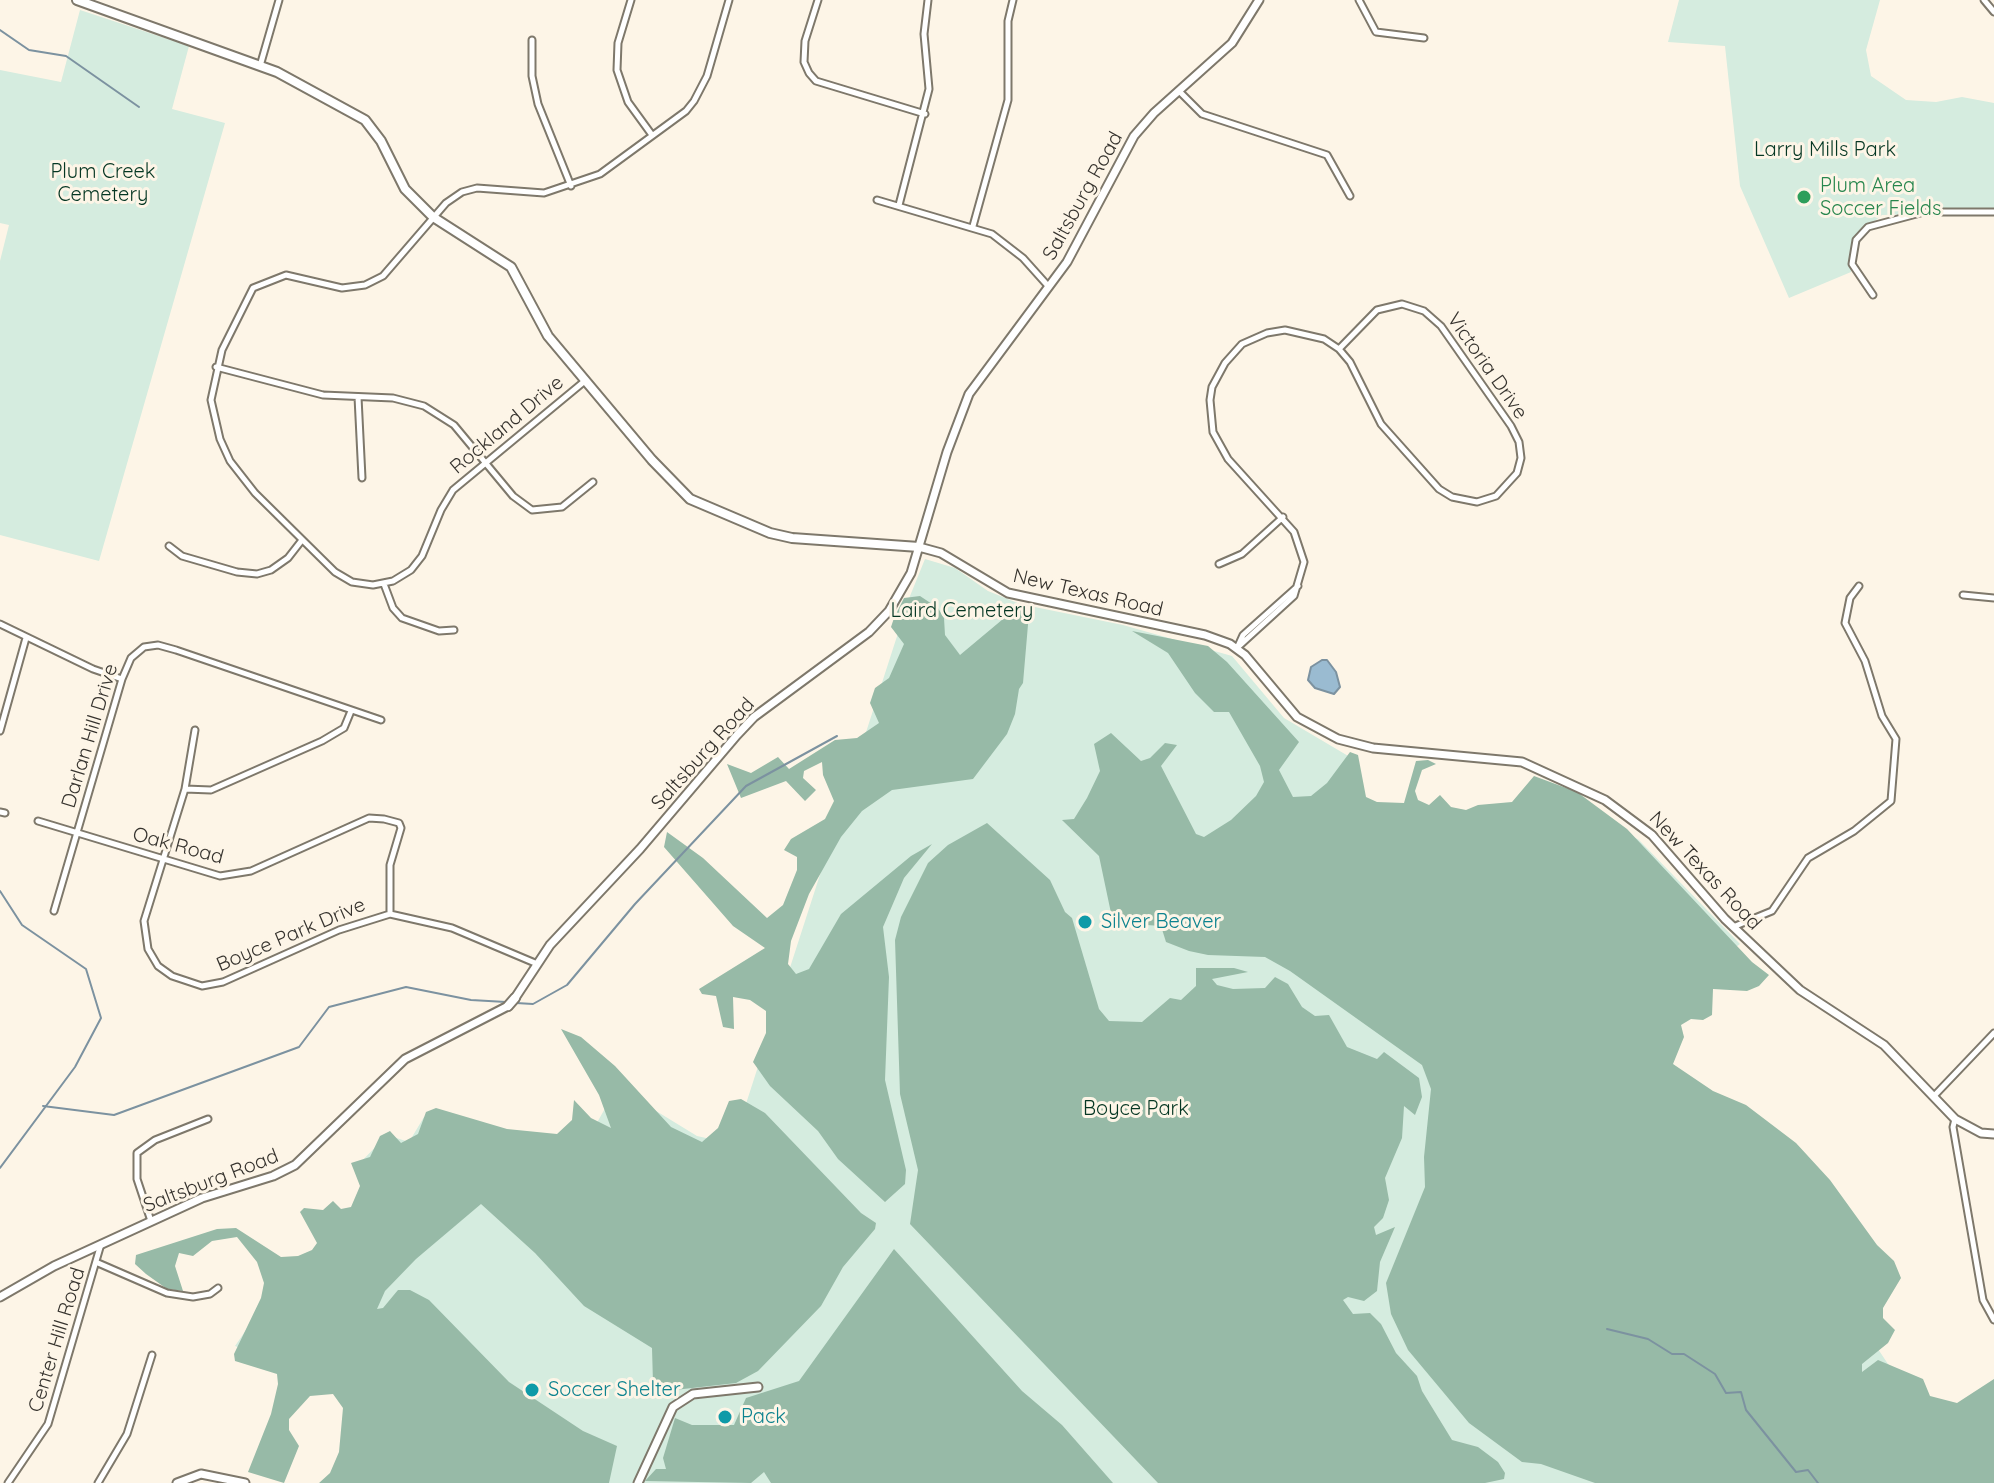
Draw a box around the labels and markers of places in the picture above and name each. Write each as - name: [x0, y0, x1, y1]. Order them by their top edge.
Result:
- place label: Plum Area Soccer Fields: [1820, 174, 1941, 221]
- marker: Plum Area Soccer Fields: [1795, 188, 1813, 206]
- place label: Silver Beaver: [1101, 910, 1221, 934]
- marker: Silver Beaver: [1076, 913, 1094, 931]
- place label: Soccer Shelter: [548, 1378, 681, 1402]
- marker: Soccer Shelter: [523, 1381, 541, 1399]
- place label: Pack: [741, 1405, 786, 1429]
- marker: Pack: [716, 1408, 734, 1426]

